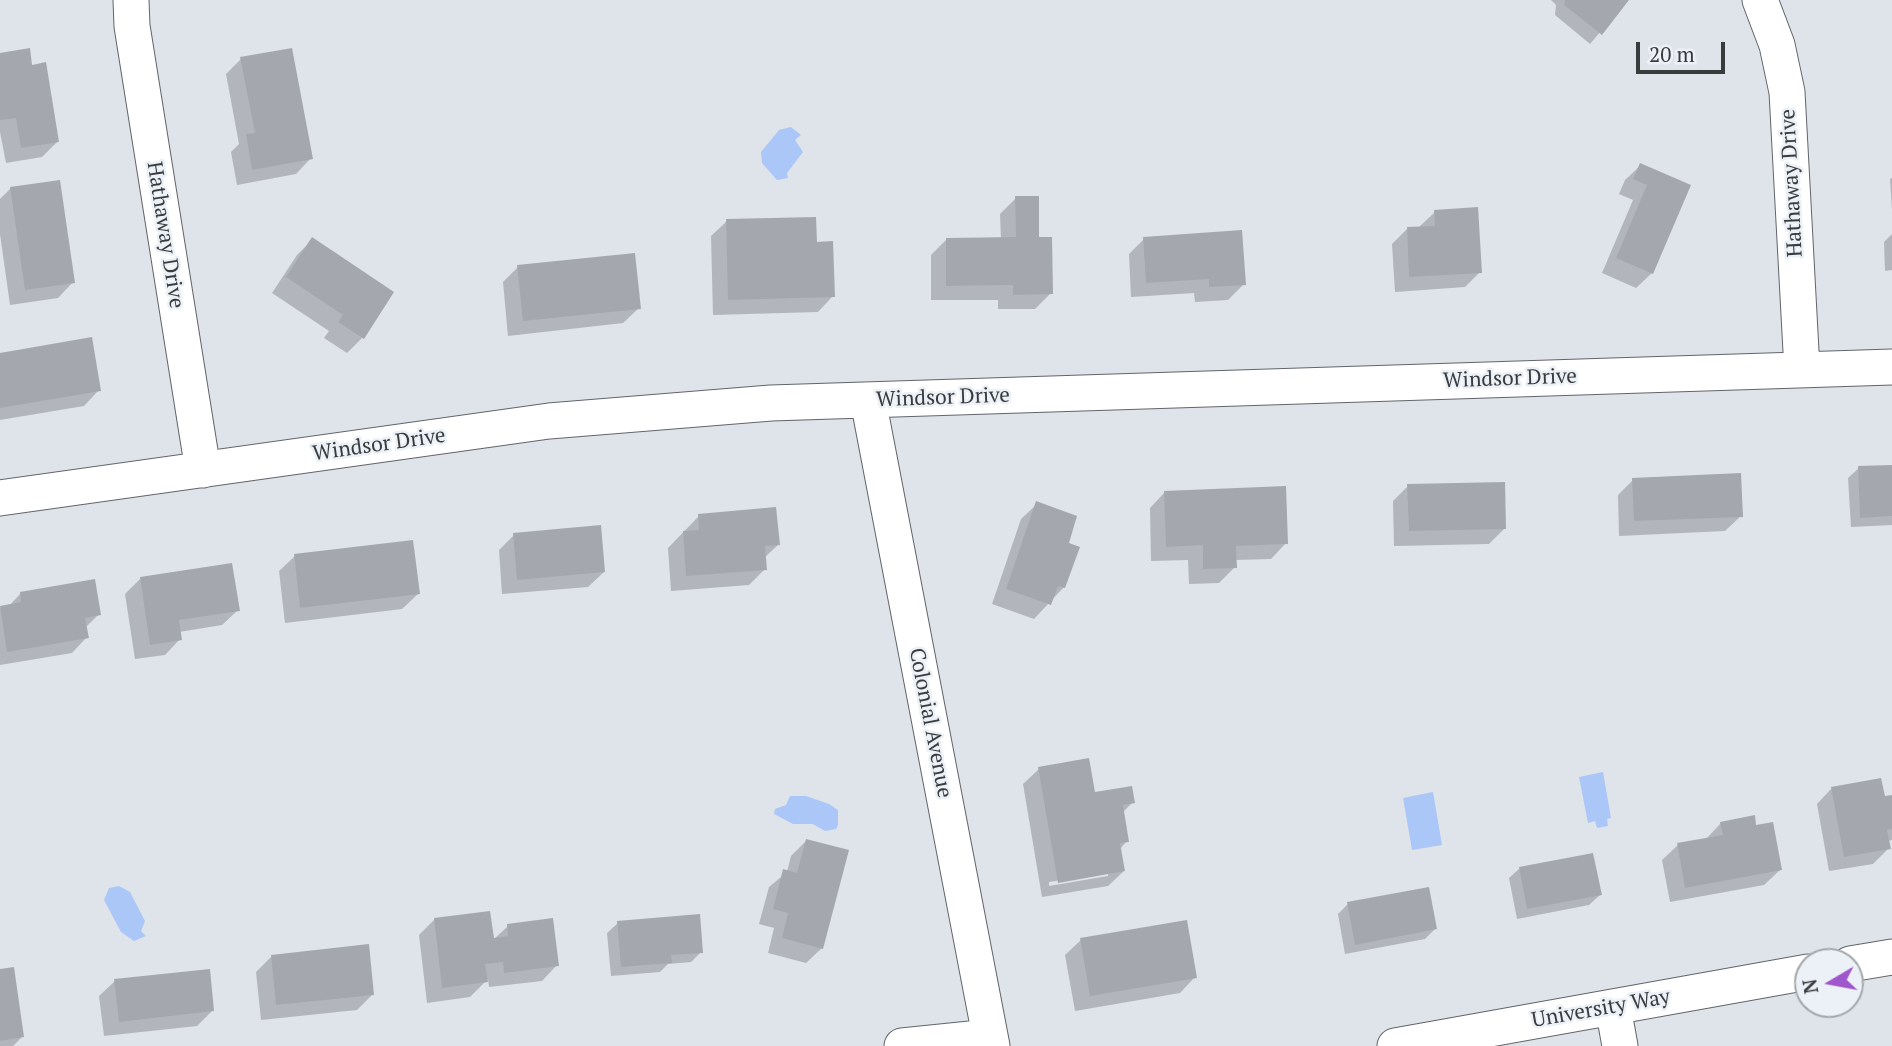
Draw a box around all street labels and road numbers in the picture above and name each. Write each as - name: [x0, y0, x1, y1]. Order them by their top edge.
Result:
- street label: Hathaway Drive: [1776, 108, 1808, 258]
- street label: Hathaway Drive: [141, 160, 189, 310]
- street label: Windsor Drive: [1443, 364, 1577, 394]
- street label: Windsor Drive: [876, 383, 1010, 413]
- street label: Windsor Drive: [311, 423, 447, 467]
- street label: Colonial Avenue: [903, 646, 957, 800]
- street label: University Way: [1530, 984, 1672, 1034]

